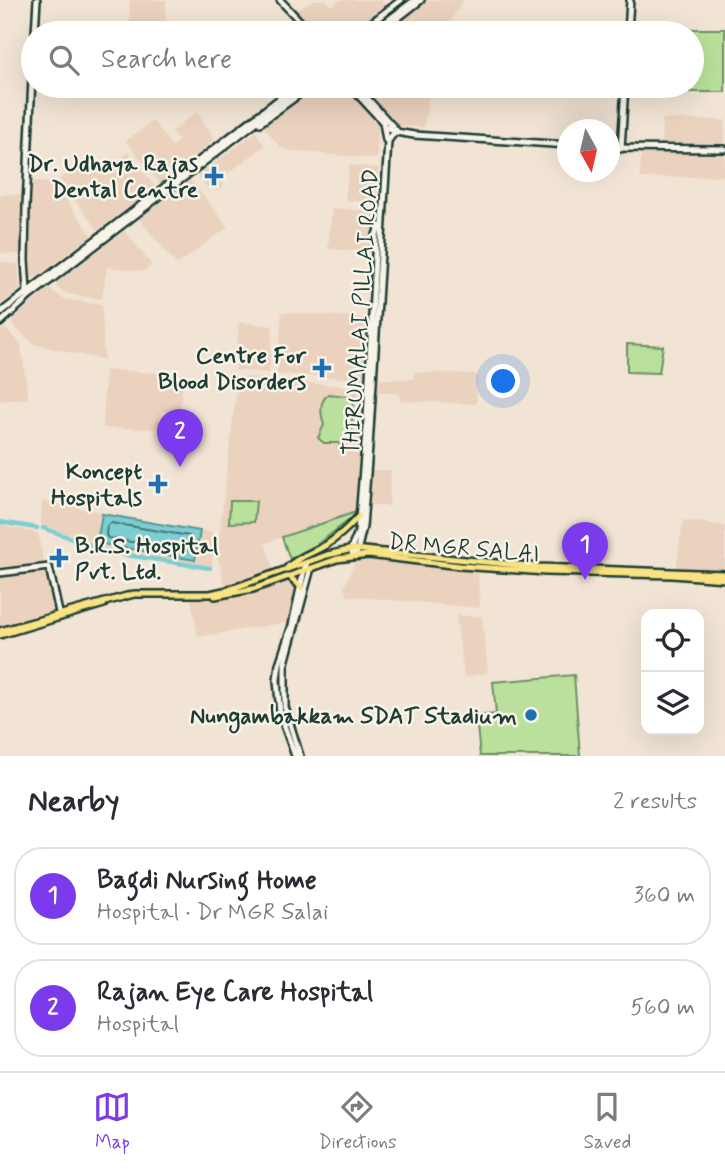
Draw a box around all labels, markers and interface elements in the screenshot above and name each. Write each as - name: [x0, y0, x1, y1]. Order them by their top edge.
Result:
- search box: [21, 21, 704, 98]
- icon: search: [45, 41, 83, 79]
- text: Search here: [101, 43, 232, 77]
- north arrow: [557, 119, 620, 182]
- place label: Dr. Udhaya Rajas Dental Centre: [28, 150, 199, 206]
- marker: Dr. Udhaya Rajas Dental Centre: [204, 166, 224, 186]
- street label: THIRUMALAI PILLAI ROAD: [337, 168, 387, 456]
- place label: Centre For Blood Disorders: [158, 342, 307, 398]
- marker: Centre For Blood Disorders: [312, 358, 332, 378]
- your location: [486, 364, 520, 398]
- pin: 2: [157, 409, 203, 467]
- place label: Koncept Hospitals: [51, 458, 142, 514]
- marker: Koncept Hospitals: [148, 474, 168, 494]
- pin: 1: [562, 522, 608, 580]
- street label: DR MGR SALAI: [387, 527, 541, 571]
- place label: B.R.S. Hospital Pvt. Ltd.: [75, 532, 219, 588]
- marker: B.R.S. Hospital Pvt. Ltd.: [49, 548, 69, 568]
- map controls: [641, 609, 704, 735]
- button: locate: [641, 609, 704, 672]
- button: layers: [641, 672, 704, 735]
- place label: Nungambakkam SDAT Stadium: [190, 702, 517, 734]
- marker: Nungambakkam SDAT Stadium: [523, 707, 539, 723]
- text: Nearby: [28, 782, 119, 821]
- text: 2 results: [613, 787, 697, 817]
- text: Bagdi Nursing Home: [97, 864, 317, 898]
- text: 1: [48, 881, 58, 911]
- text: 360 m: [634, 881, 695, 911]
- text: Hospital · Dr MGR Salai: [97, 898, 328, 928]
- text: Rajan Eye Care Hospital: [97, 976, 373, 1010]
- text: 2: [47, 993, 59, 1023]
- text: 560 m: [630, 993, 695, 1023]
- text: Hospital: [97, 1010, 179, 1040]
- tab: Map: [93, 1088, 131, 1155]
- tab: Directions: [318, 1088, 397, 1155]
- tab: Saved: [583, 1088, 631, 1155]

